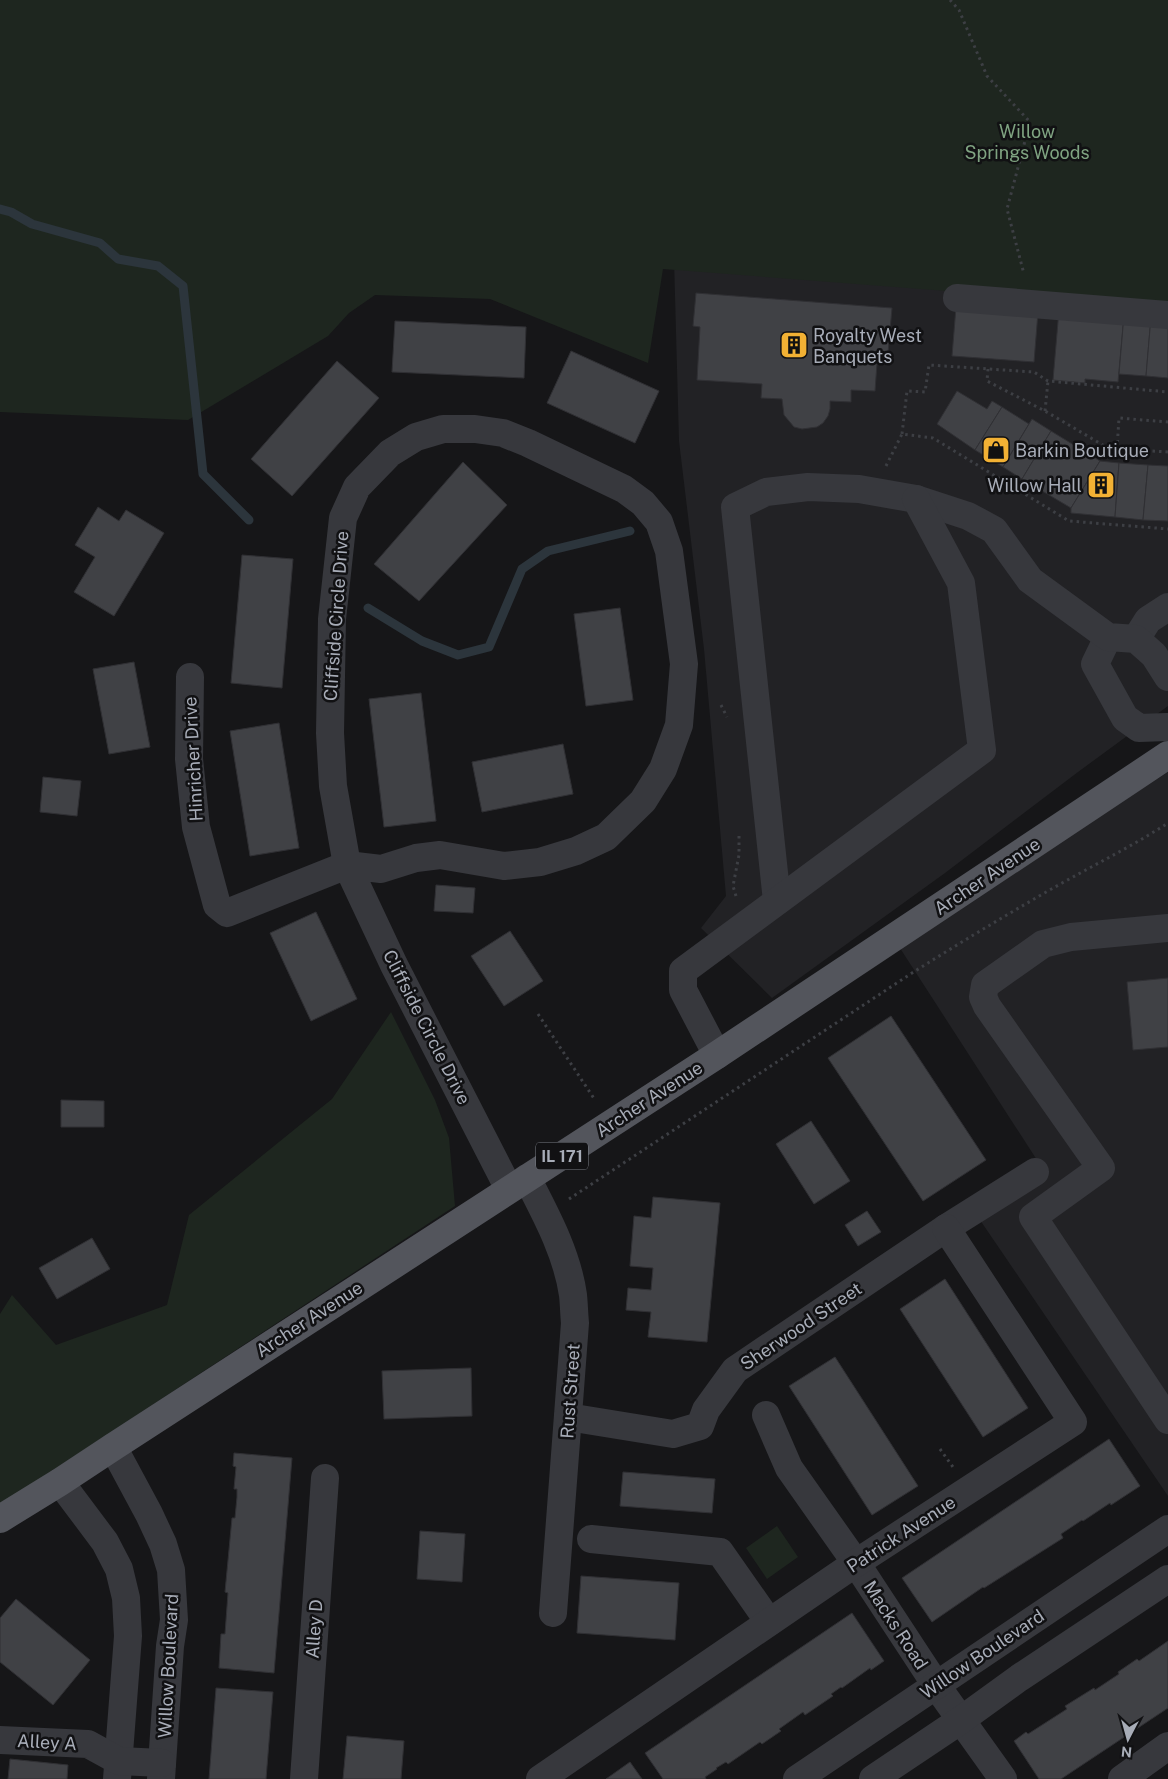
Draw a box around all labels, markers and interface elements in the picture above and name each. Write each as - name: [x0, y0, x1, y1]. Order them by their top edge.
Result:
- park label: Willow Springs Woods: [964, 121, 1090, 163]
- place label: Royalty West Banquets: [813, 325, 922, 367]
- building icon: Royalty West Banquets: [779, 330, 809, 360]
- shop icon: Barkin Boutique: [981, 435, 1011, 465]
- place label: Barkin Boutique: [1015, 440, 1149, 461]
- building icon: Willow Hall: [1086, 470, 1116, 500]
- place label: Willow Hall: [987, 475, 1082, 496]
- street label: Cliffside Circle Drive: [320, 530, 352, 702]
- street label: Hinricher Drive: [179, 696, 207, 822]
- street label: Archer Avenue: [930, 833, 1044, 919]
- street label: Cliffside Circle Drive: [379, 946, 475, 1108]
- street label: Archer Avenue: [592, 1057, 706, 1141]
- road number: IL 171: [536, 1142, 588, 1170]
- street label: Archer Avenue: [252, 1277, 366, 1361]
- street label: Sherwood Street: [736, 1278, 866, 1374]
- street label: Rust Street: [556, 1343, 584, 1439]
- street label: Patrick Avenue: [843, 1491, 959, 1577]
- street label: Macks Road: [860, 1577, 932, 1673]
- street label: Willow Boulevard: [154, 1593, 182, 1739]
- street label: Alley D: [301, 1599, 327, 1659]
- street label: Willow Boulevard: [916, 1605, 1048, 1703]
- north arrow: [1103, 1714, 1153, 1764]
- street label: Alley A: [17, 1730, 78, 1754]
- text: N: [1120, 1743, 1133, 1760]

